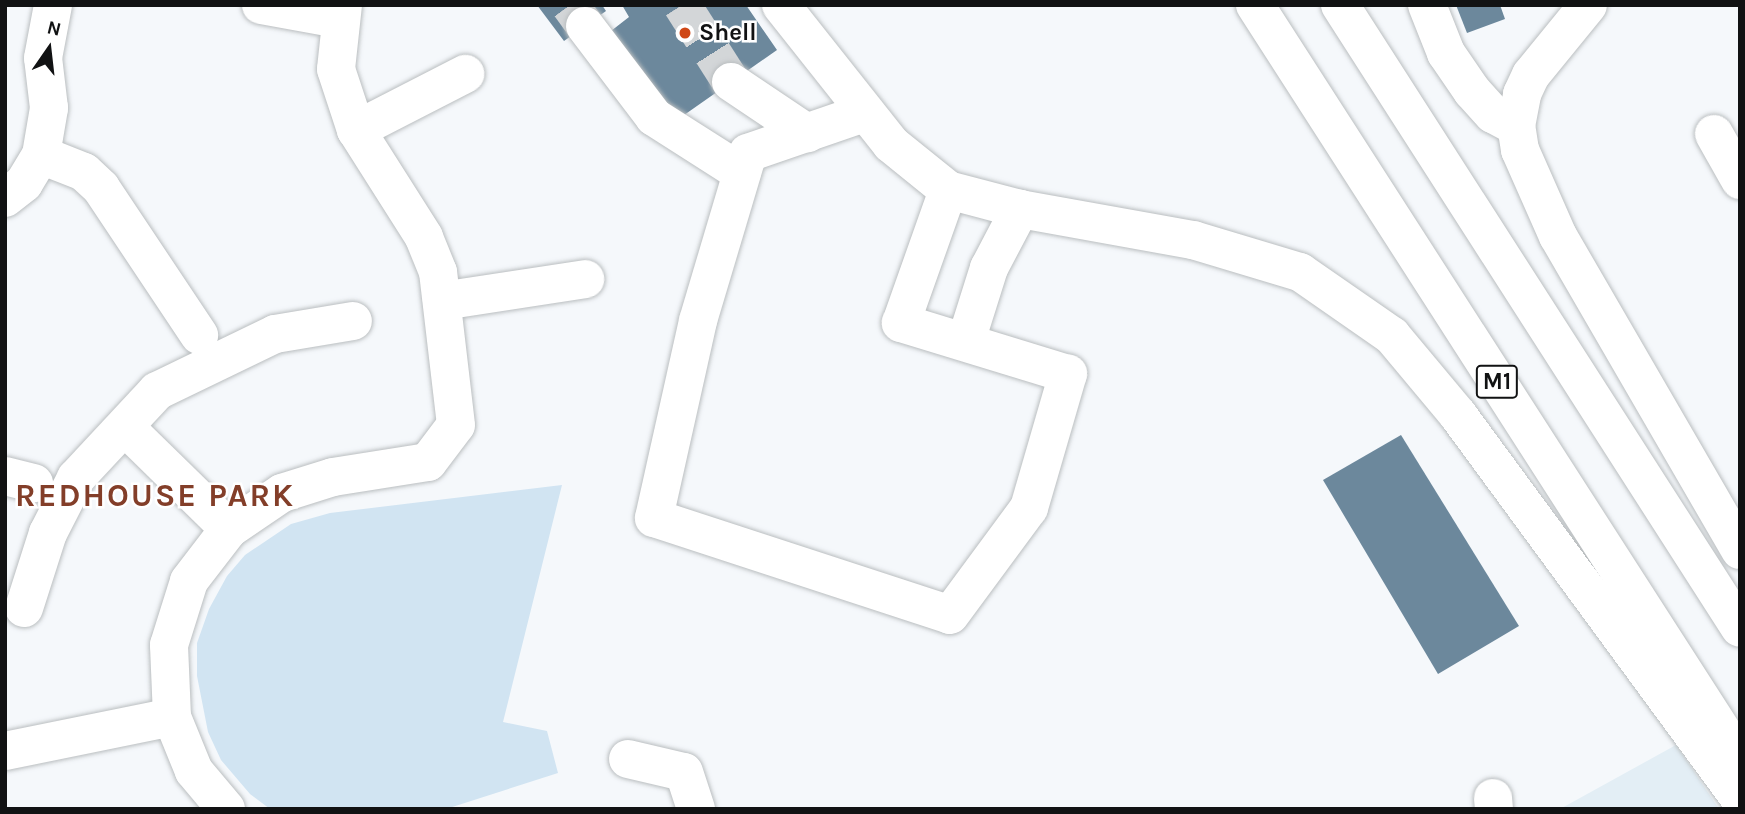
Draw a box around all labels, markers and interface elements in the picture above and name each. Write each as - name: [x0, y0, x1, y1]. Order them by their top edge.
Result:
- north arrow: [14, 14, 84, 84]
- text: N: [45, 16, 63, 41]
- place label: Shell: [699, 19, 757, 47]
- marker: Shell: [677, 25, 693, 41]
- road number: M1: [1474, 362, 1520, 402]
- district label: REDHOUSE PARK: [17, 477, 293, 515]

